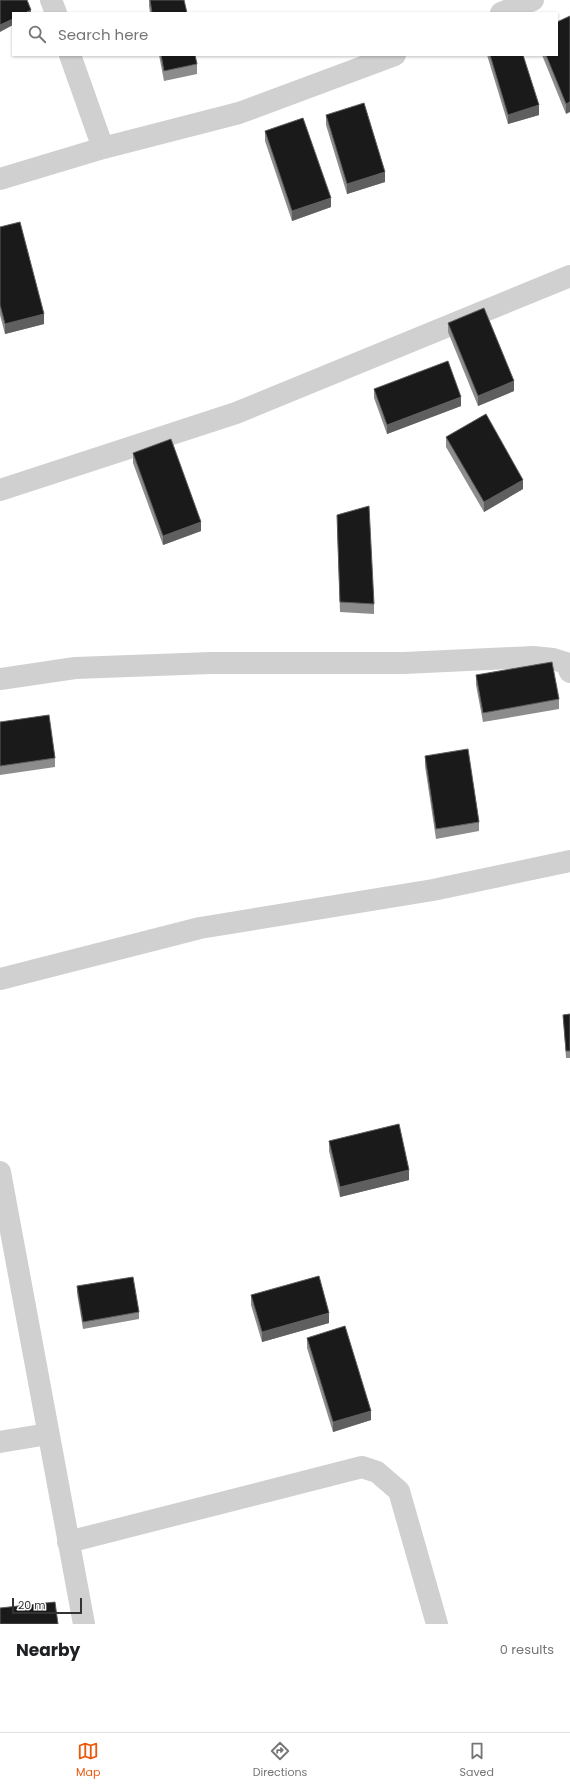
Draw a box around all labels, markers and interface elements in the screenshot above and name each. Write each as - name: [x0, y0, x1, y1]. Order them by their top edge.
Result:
- search box: [12, 12, 558, 56]
- icon: search: [26, 23, 48, 45]
- text: Search here: [58, 24, 148, 45]
- scale bar: [12, 1596, 82, 1615]
- text: 20 m: [18, 1597, 46, 1613]
- text: Nearby: [16, 1638, 80, 1662]
- text: 0 results: [500, 1640, 554, 1659]
- tab: Map: [76, 1740, 100, 1781]
- tab: Directions: [253, 1740, 307, 1781]
- tab: Saved: [460, 1740, 494, 1781]

